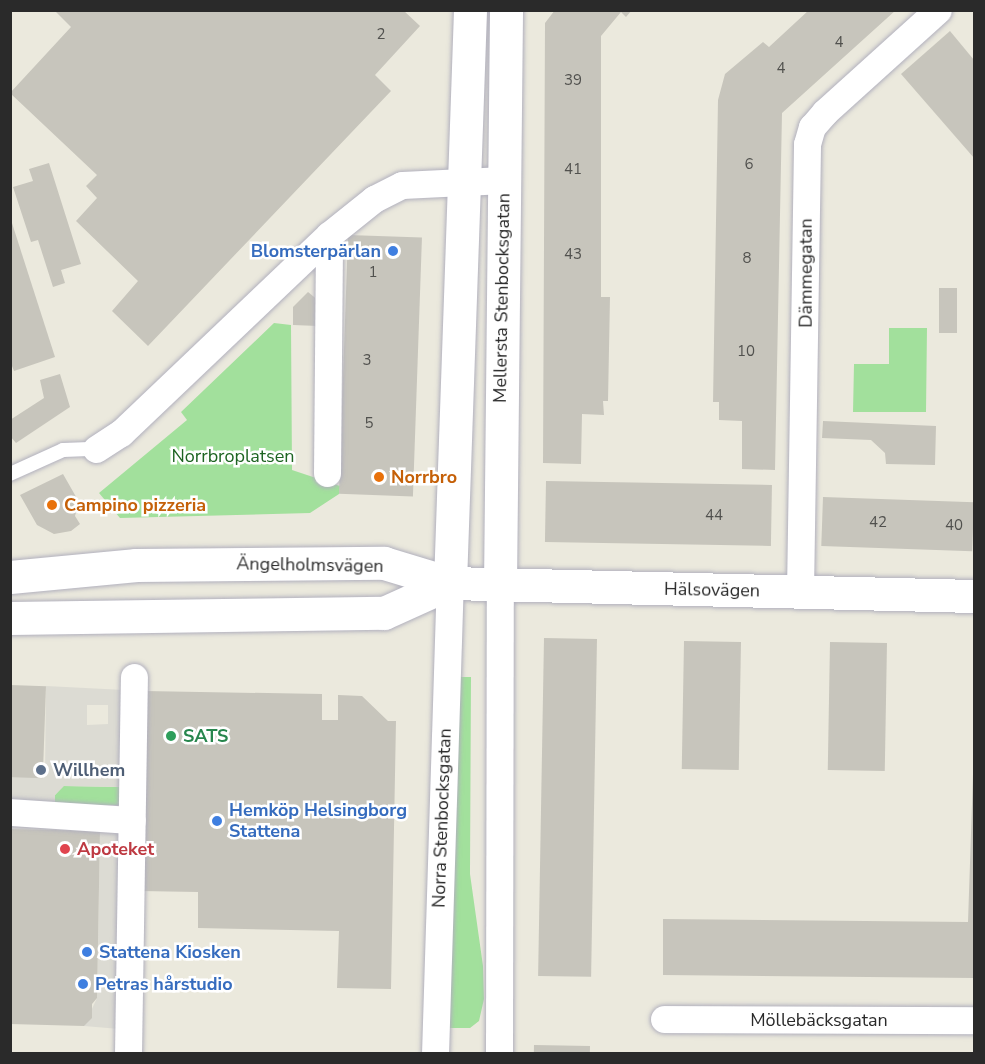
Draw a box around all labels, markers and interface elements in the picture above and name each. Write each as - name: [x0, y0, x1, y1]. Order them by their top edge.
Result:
- house number: 2: [377, 26, 385, 44]
- house number: 4: [835, 34, 843, 52]
- house number: 4: [777, 60, 785, 78]
- house number: 39: [564, 72, 582, 90]
- house number: 6: [745, 156, 753, 174]
- house number: 41: [564, 161, 582, 179]
- street label: Mellersta Stenbocksgatan: [489, 193, 515, 403]
- street label: Dämmegatan: [795, 218, 817, 328]
- place label: Blomsterpärlan: [251, 240, 381, 262]
- marker: Blomsterpärlan: [386, 244, 400, 258]
- house number: 43: [564, 246, 582, 264]
- house number: 8: [743, 250, 751, 268]
- house number: 1: [369, 264, 377, 282]
- house number: 10: [737, 343, 755, 361]
- house number: 3: [363, 352, 371, 370]
- house number: 5: [365, 415, 373, 433]
- park label: Norrbroplatsen: [171, 445, 295, 467]
- place label: Norrbro: [391, 466, 457, 488]
- marker: Norrbro: [372, 470, 386, 484]
- place label: Campino pizzeria: [64, 494, 206, 516]
- marker: Campino pizzeria: [45, 498, 59, 512]
- house number: 44: [705, 507, 723, 525]
- house number: 42: [869, 514, 887, 532]
- house number: 40: [945, 517, 963, 535]
- street label: Ängelholmsvägen: [236, 553, 384, 577]
- street label: Hälsovägen: [664, 578, 760, 602]
- place label: SATS: [183, 725, 228, 747]
- street label: Norra Stenbocksgatan: [428, 728, 456, 908]
- marker: SATS: [164, 729, 178, 743]
- place label: Willhem: [53, 759, 125, 781]
- marker: Willhem: [34, 763, 48, 777]
- place label: Hemköp Helsingborg Stattena: [229, 800, 407, 842]
- marker: Hemköp Helsingborg Stattena: [210, 814, 224, 828]
- place label: Apoteket: [77, 838, 154, 860]
- marker: Apoteket: [58, 842, 72, 856]
- place label: Stattena Kiosken: [99, 941, 241, 963]
- marker: Stattena Kiosken: [80, 945, 94, 959]
- place label: Petras hårstudio: [95, 973, 233, 995]
- marker: Petras hårstudio: [76, 977, 90, 991]
- street label: Möllebäcksgatan: [750, 1009, 888, 1031]

